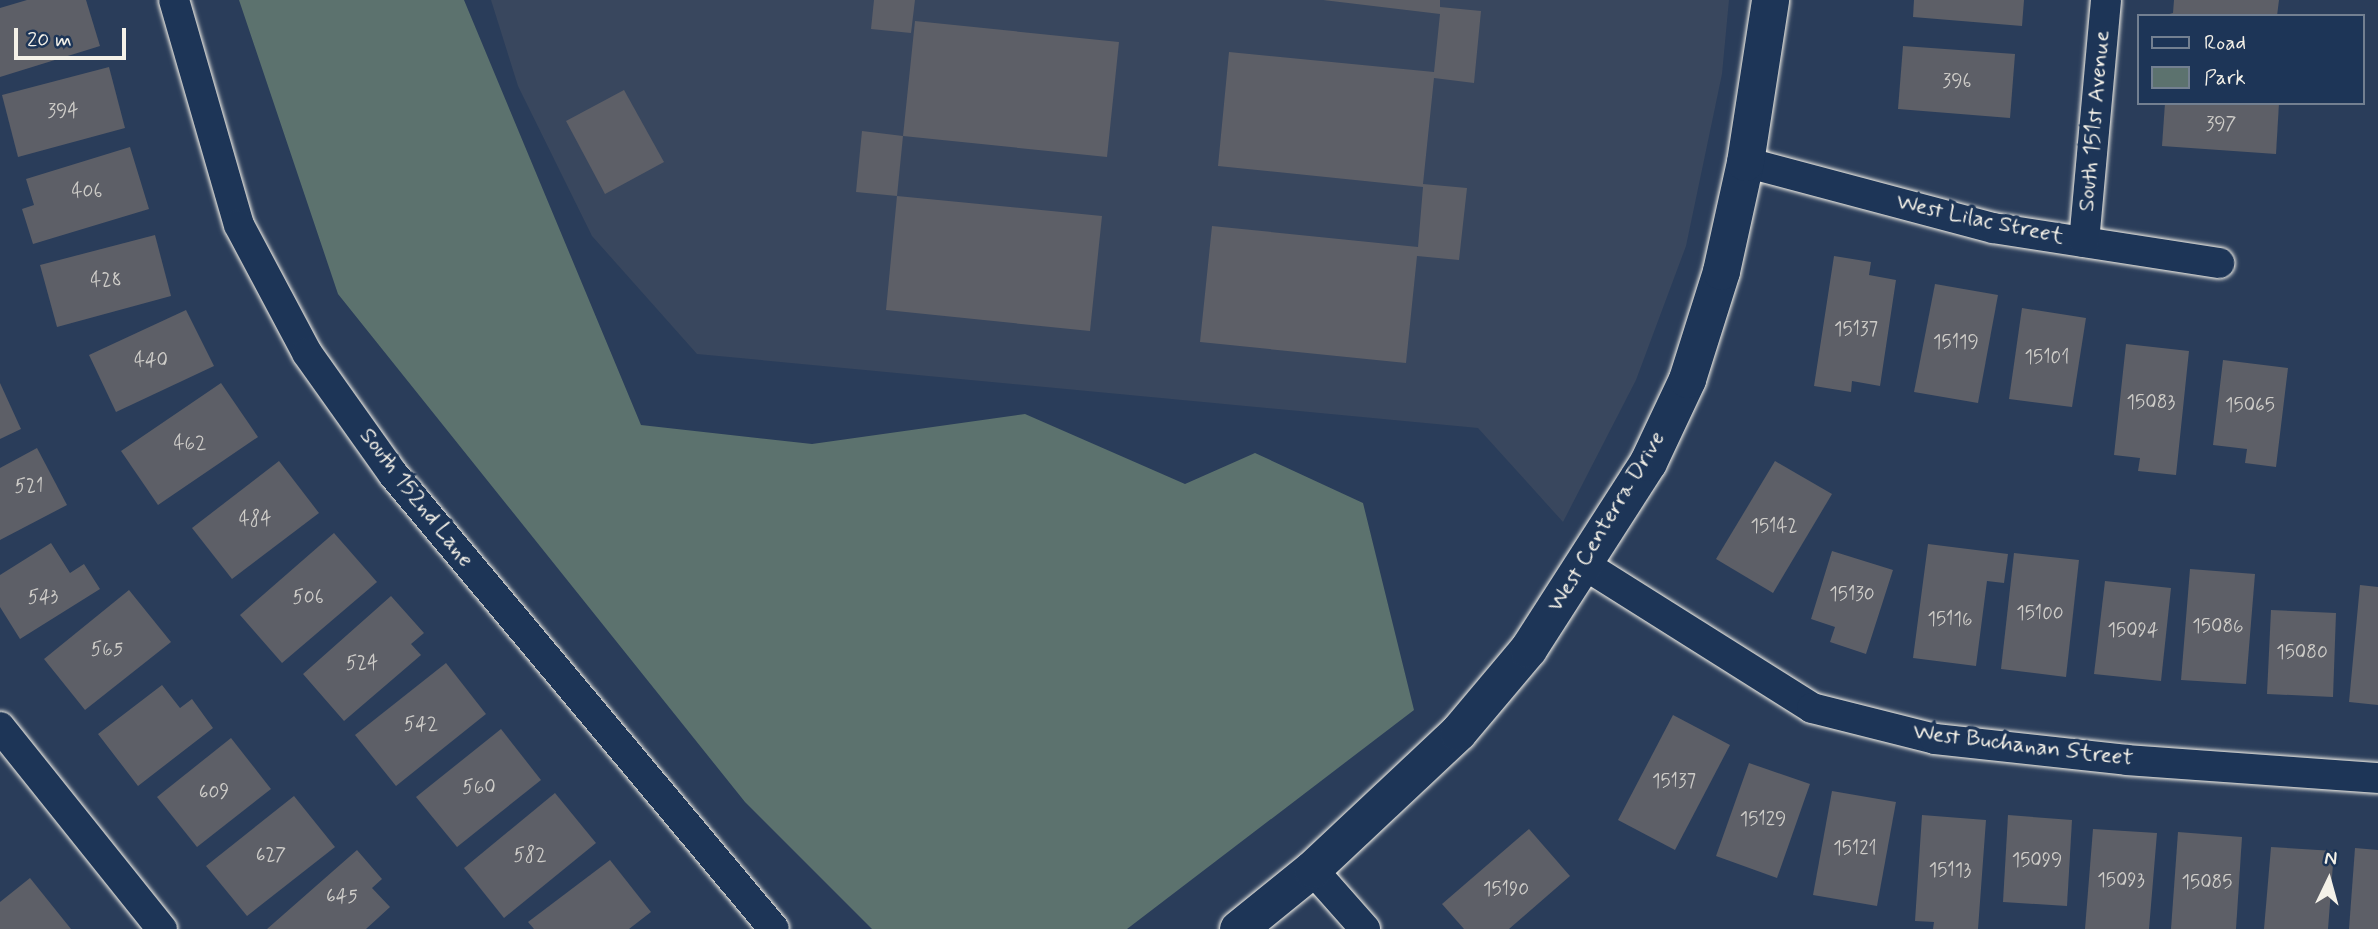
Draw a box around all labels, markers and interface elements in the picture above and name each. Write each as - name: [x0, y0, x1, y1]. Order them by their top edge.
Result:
- scale bar: [18, 14, 130, 58]
- legend: [2136, 14, 2364, 105]
- text: 20 m: [27, 26, 72, 54]
- street label: South 151st Avenue: [2073, 29, 2117, 213]
- text: Road: [2204, 29, 2246, 57]
- text: Park: [2204, 64, 2246, 92]
- house number: 396: [1943, 71, 1971, 93]
- house number: 394: [47, 101, 79, 123]
- house number: 397: [2206, 114, 2236, 136]
- house number: 406: [72, 181, 102, 203]
- street label: West Lilac Street: [1894, 189, 2066, 251]
- house number: 428: [90, 270, 122, 292]
- house number: 15137: [1834, 319, 1878, 341]
- house number: 15119: [1933, 332, 1979, 354]
- house number: 15101: [2025, 347, 2069, 369]
- house number: 440: [134, 350, 168, 372]
- house number: 15083: [2127, 392, 2175, 414]
- house number: 15065: [2225, 395, 2275, 417]
- street label: South 152nd Lane: [352, 422, 480, 574]
- street label: West Centerra Drive: [1543, 427, 1671, 617]
- house number: 462: [174, 433, 206, 455]
- house number: 521: [15, 476, 43, 498]
- house number: 484: [239, 509, 271, 531]
- house number: 15142: [1750, 516, 1798, 538]
- house number: 15130: [1829, 584, 1875, 606]
- house number: 543: [28, 587, 58, 609]
- house number: 506: [292, 587, 324, 609]
- house number: 15100: [2016, 603, 2064, 625]
- house number: 15116: [1927, 609, 1973, 631]
- house number: 15086: [2192, 616, 2244, 638]
- house number: 15094: [2108, 620, 2158, 642]
- house number: 565: [91, 639, 123, 661]
- house number: 15080: [2276, 642, 2328, 664]
- house number: 524: [346, 653, 378, 675]
- house number: 542: [404, 714, 438, 736]
- street label: West Buchanan Street: [1912, 719, 2134, 773]
- house number: 15137: [1652, 771, 1696, 793]
- house number: 560: [462, 777, 496, 799]
- house number: 609: [199, 782, 229, 804]
- house number: 15129: [1740, 809, 1786, 831]
- house number: 15121: [1833, 838, 1877, 860]
- house number: 627: [256, 845, 286, 867]
- house number: 582: [513, 845, 547, 867]
- north arrow: [2294, 845, 2364, 915]
- text: N: [2323, 846, 2338, 872]
- house number: 15099: [2012, 850, 2062, 872]
- house number: 15113: [1929, 860, 1971, 882]
- house number: 15093: [2097, 870, 2145, 892]
- house number: 15085: [2182, 872, 2232, 894]
- house number: 15190: [1483, 879, 1529, 901]
- house number: 645: [326, 886, 358, 908]

